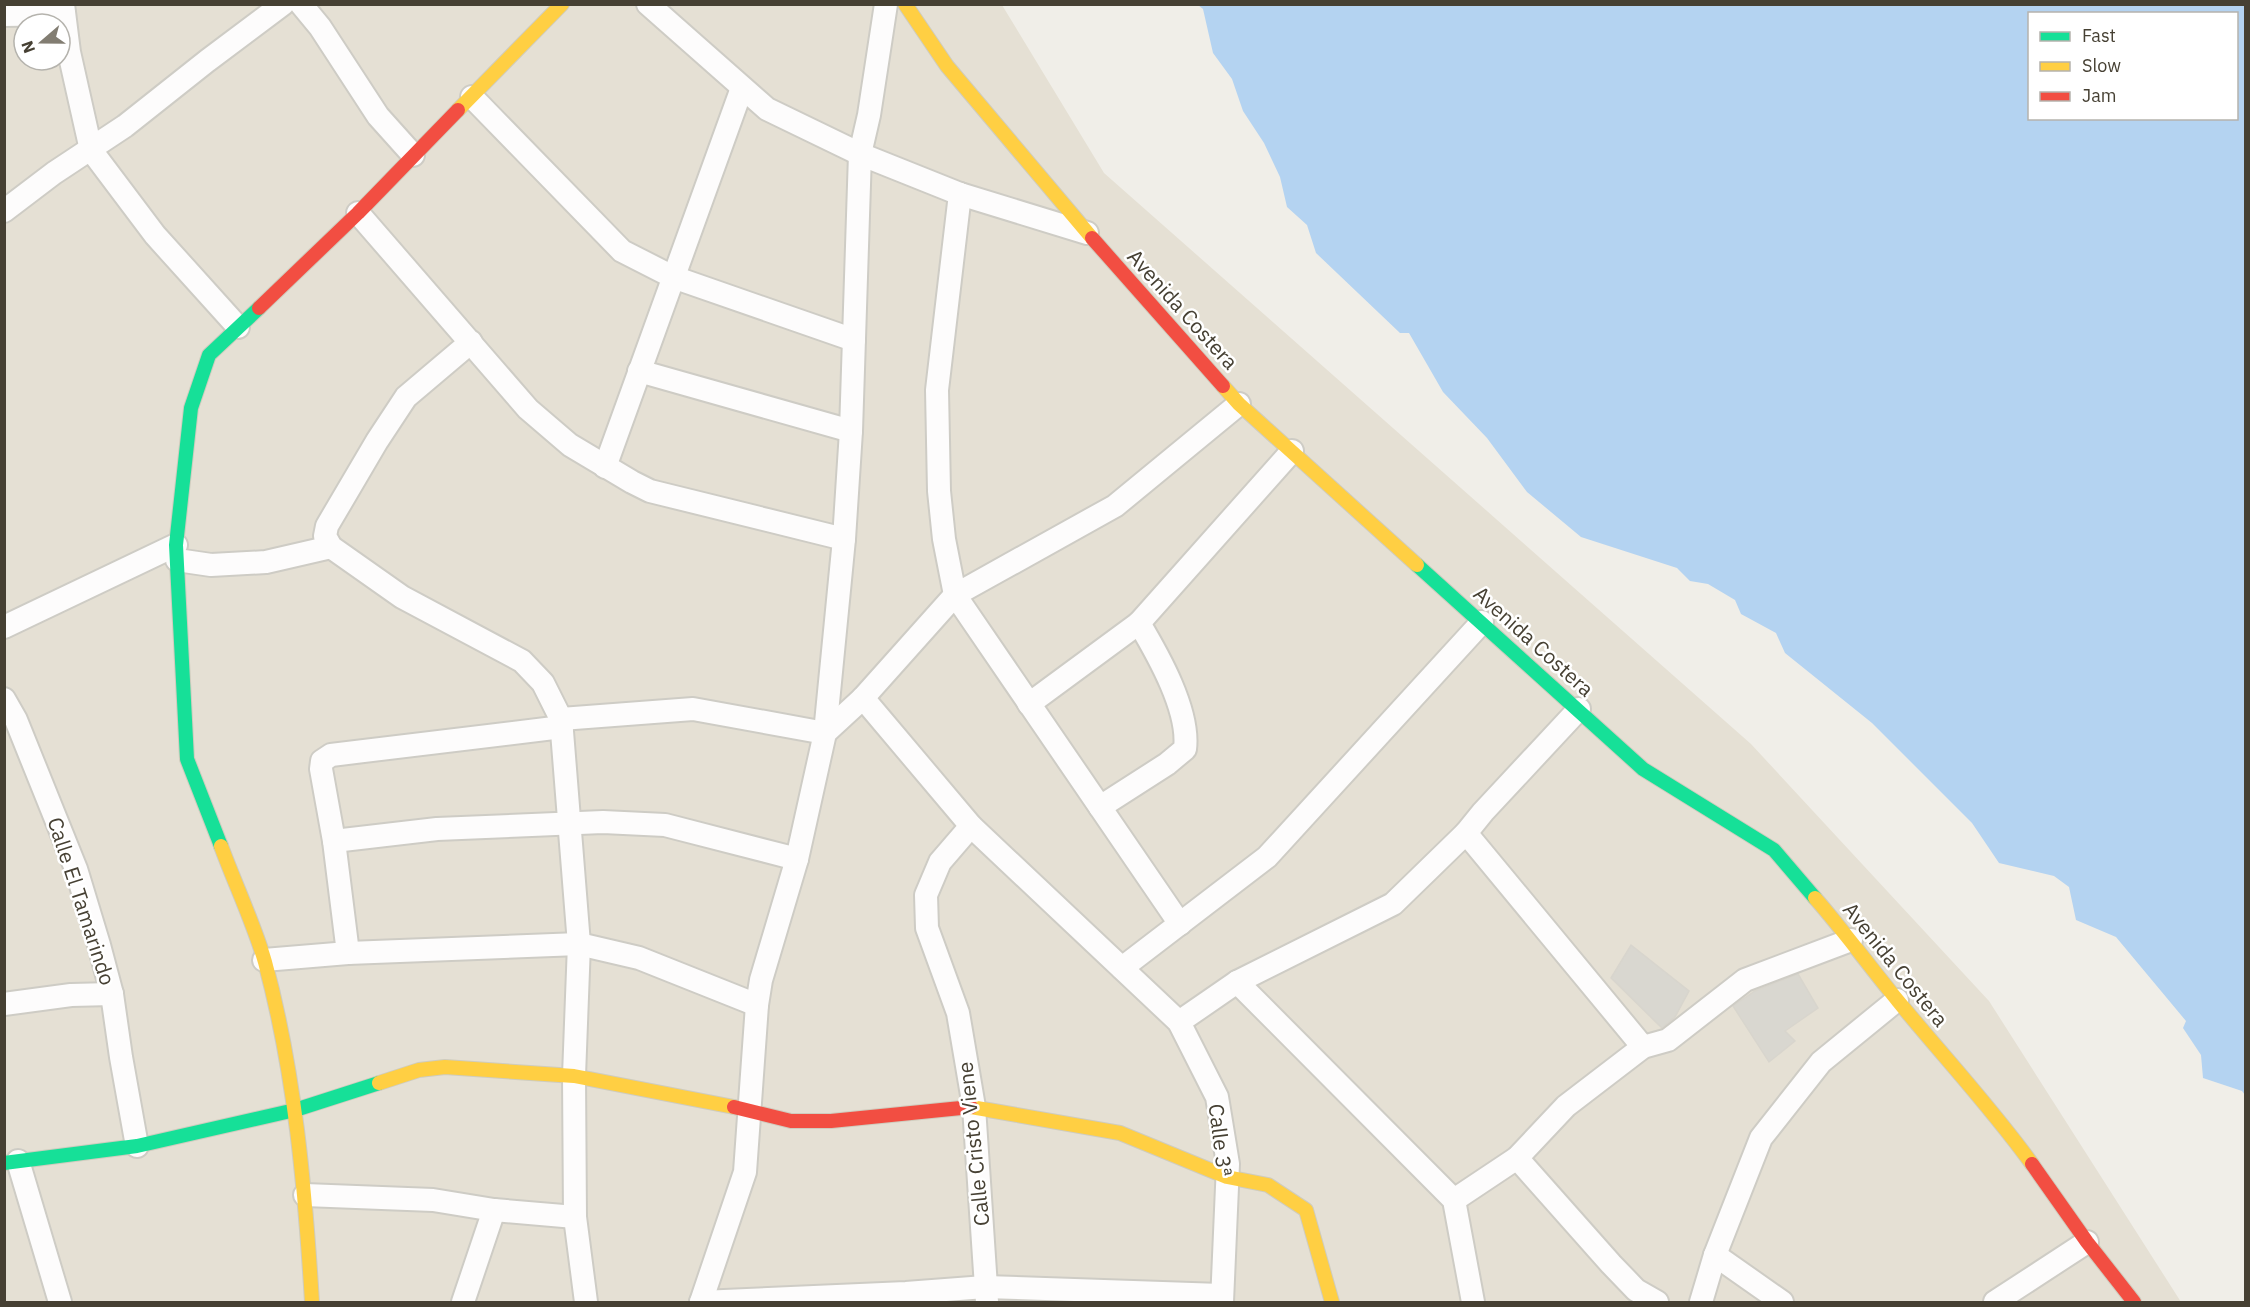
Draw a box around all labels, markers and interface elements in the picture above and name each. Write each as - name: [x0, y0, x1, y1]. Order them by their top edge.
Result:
- north arrow: [12, 12, 72, 72]
- legend: [2028, 12, 2238, 120]
- text: Fast: [2082, 24, 2116, 47]
- text: N: [17, 38, 39, 56]
- text: Slow: [2082, 54, 2121, 77]
- text: Jam: [2082, 84, 2117, 107]
- street label: Avenida Costera: [1121, 243, 1245, 375]
- street label: Avenida Costera: [1468, 579, 1600, 703]
- street label: Calle El Tamarindo: [42, 813, 122, 989]
- street label: Avenida Costera: [1837, 896, 1955, 1032]
- street label: Calle Cristo Viene: [950, 1060, 996, 1228]
- street label: Calle 3ª: [1203, 1102, 1239, 1178]

